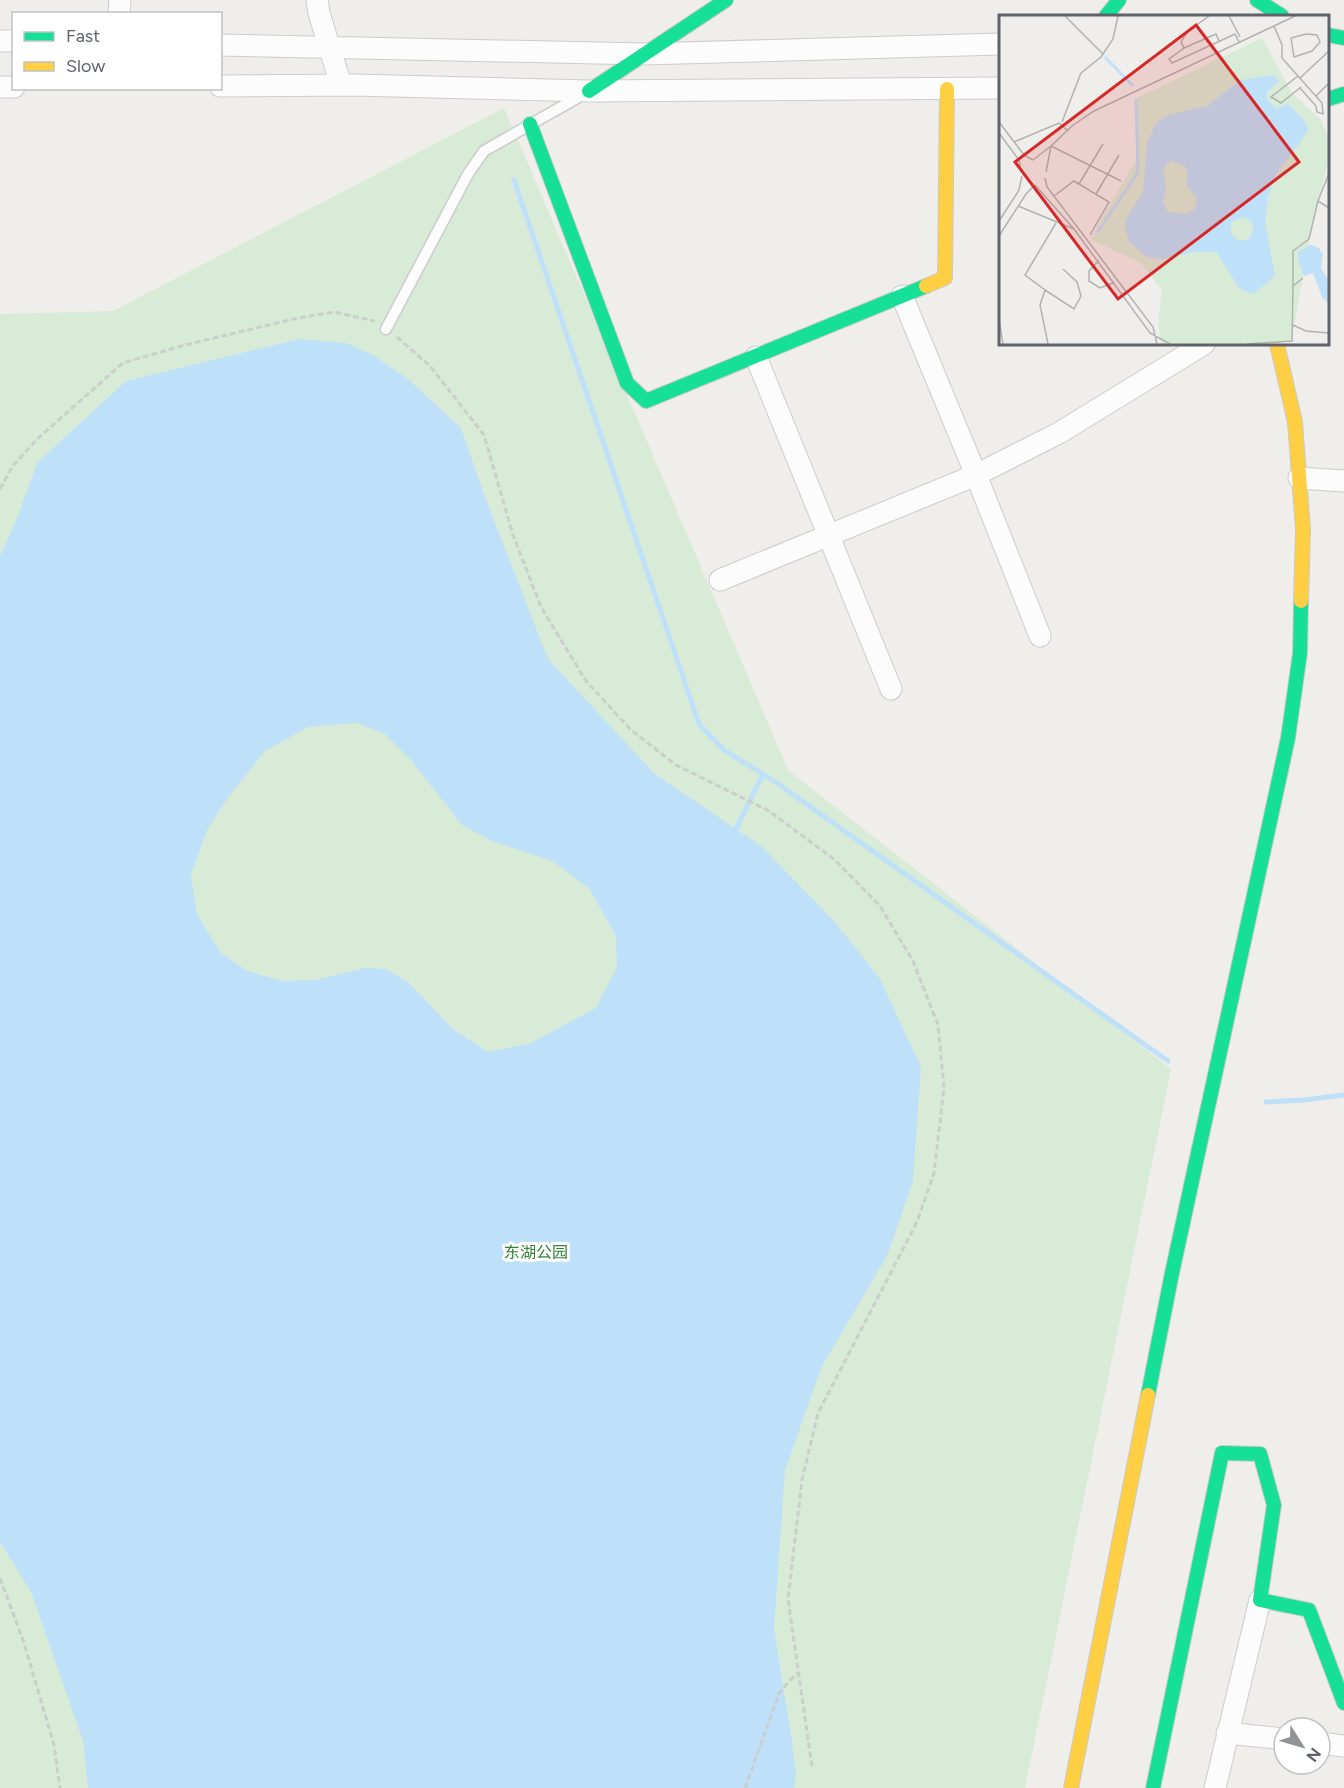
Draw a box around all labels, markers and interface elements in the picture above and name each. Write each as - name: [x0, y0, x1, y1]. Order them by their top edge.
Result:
- legend: [12, 12, 222, 90]
- inset map: [999, 15, 1329, 345]
- text: Fast: [66, 25, 100, 47]
- text: Slow: [66, 55, 105, 77]
- park label: 东湖公园: [504, 1243, 568, 1262]
- north arrow: [1272, 1716, 1332, 1776]
- text: N: [1302, 1744, 1325, 1765]

